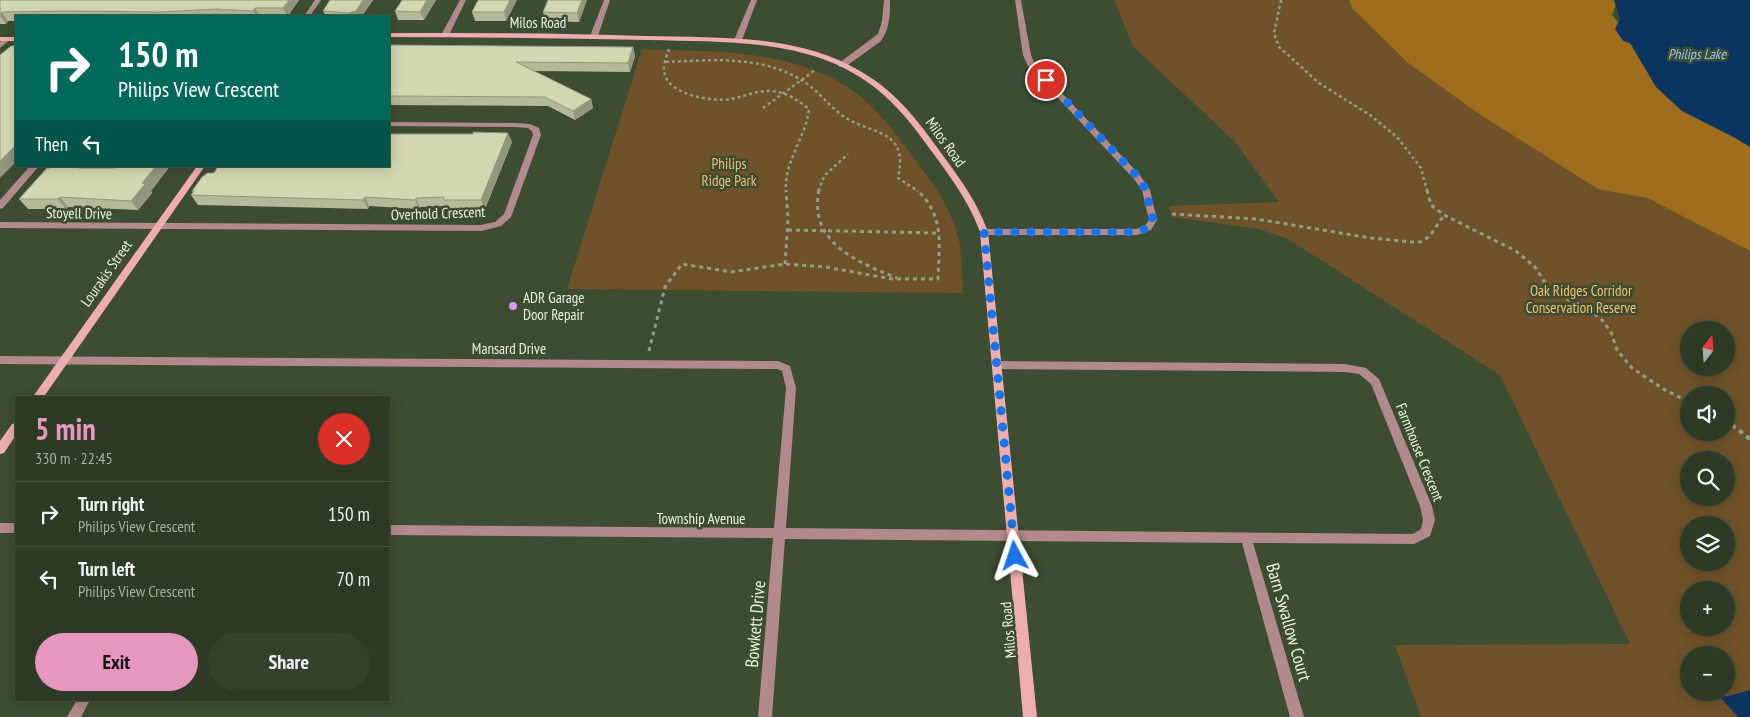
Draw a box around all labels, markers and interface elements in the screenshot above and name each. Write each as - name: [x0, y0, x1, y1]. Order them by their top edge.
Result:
- street label: Milos Road: [510, 13, 566, 32]
- text: 150 m: [118, 31, 199, 77]
- icon: right: [35, 35, 100, 100]
- water label: Philips Lake: [1668, 45, 1727, 63]
- pin: [1025, 59, 1067, 101]
- icon: arrive: [1032, 66, 1060, 94]
- text: Philips View Crescent: [118, 75, 279, 103]
- street label: Milos Road: [922, 114, 970, 170]
- icon: left: [78, 130, 106, 158]
- text: Then: [35, 132, 68, 156]
- park label: Philips Ridge Park: [701, 154, 757, 190]
- street label: Overhold Crescent: [390, 202, 486, 224]
- street label: Stoyell Drive: [46, 203, 112, 223]
- street label: Lourakis Street: [76, 236, 136, 310]
- park label: Oak Ridges Corridor Conservation Reserve: [1526, 281, 1636, 317]
- place label: ADR Garage Door Repair: [523, 288, 585, 324]
- marker: ADR Garage Door Repair: [507, 300, 519, 312]
- north arrow: [1680, 321, 1735, 376]
- map controls: [1680, 321, 1735, 701]
- street label: Mansard Drive: [472, 339, 546, 358]
- button: sound: [1680, 386, 1735, 441]
- street label: Farmhouse Crescent: [1392, 400, 1448, 504]
- text: 5 min: [35, 409, 96, 448]
- button: close: [318, 413, 370, 465]
- text: 330 m · 22:45: [35, 448, 113, 468]
- button: search: [1680, 451, 1735, 506]
- text: Turn right: [78, 492, 144, 516]
- icon: right: [35, 500, 63, 528]
- text: 150 m: [328, 502, 370, 526]
- street label: Township Avenue: [656, 509, 746, 528]
- text: Philips View Crescent: [78, 516, 195, 536]
- button: layers: [1680, 516, 1735, 571]
- position arrow: [988, 529, 1040, 581]
- text: Turn left: [78, 557, 135, 581]
- street label: Barn Swallow Court: [1261, 560, 1317, 684]
- icon: left: [35, 565, 63, 593]
- text: 70 m: [337, 567, 370, 591]
- street label: Bowkett Drive: [740, 579, 770, 669]
- text: Philips View Crescent: [78, 581, 195, 601]
- button: +: [1680, 581, 1735, 636]
- street label: Milos Road: [996, 601, 1020, 659]
- button: Exit: [35, 633, 198, 691]
- button: Share: [208, 633, 370, 691]
- button: −: [1680, 646, 1735, 701]

